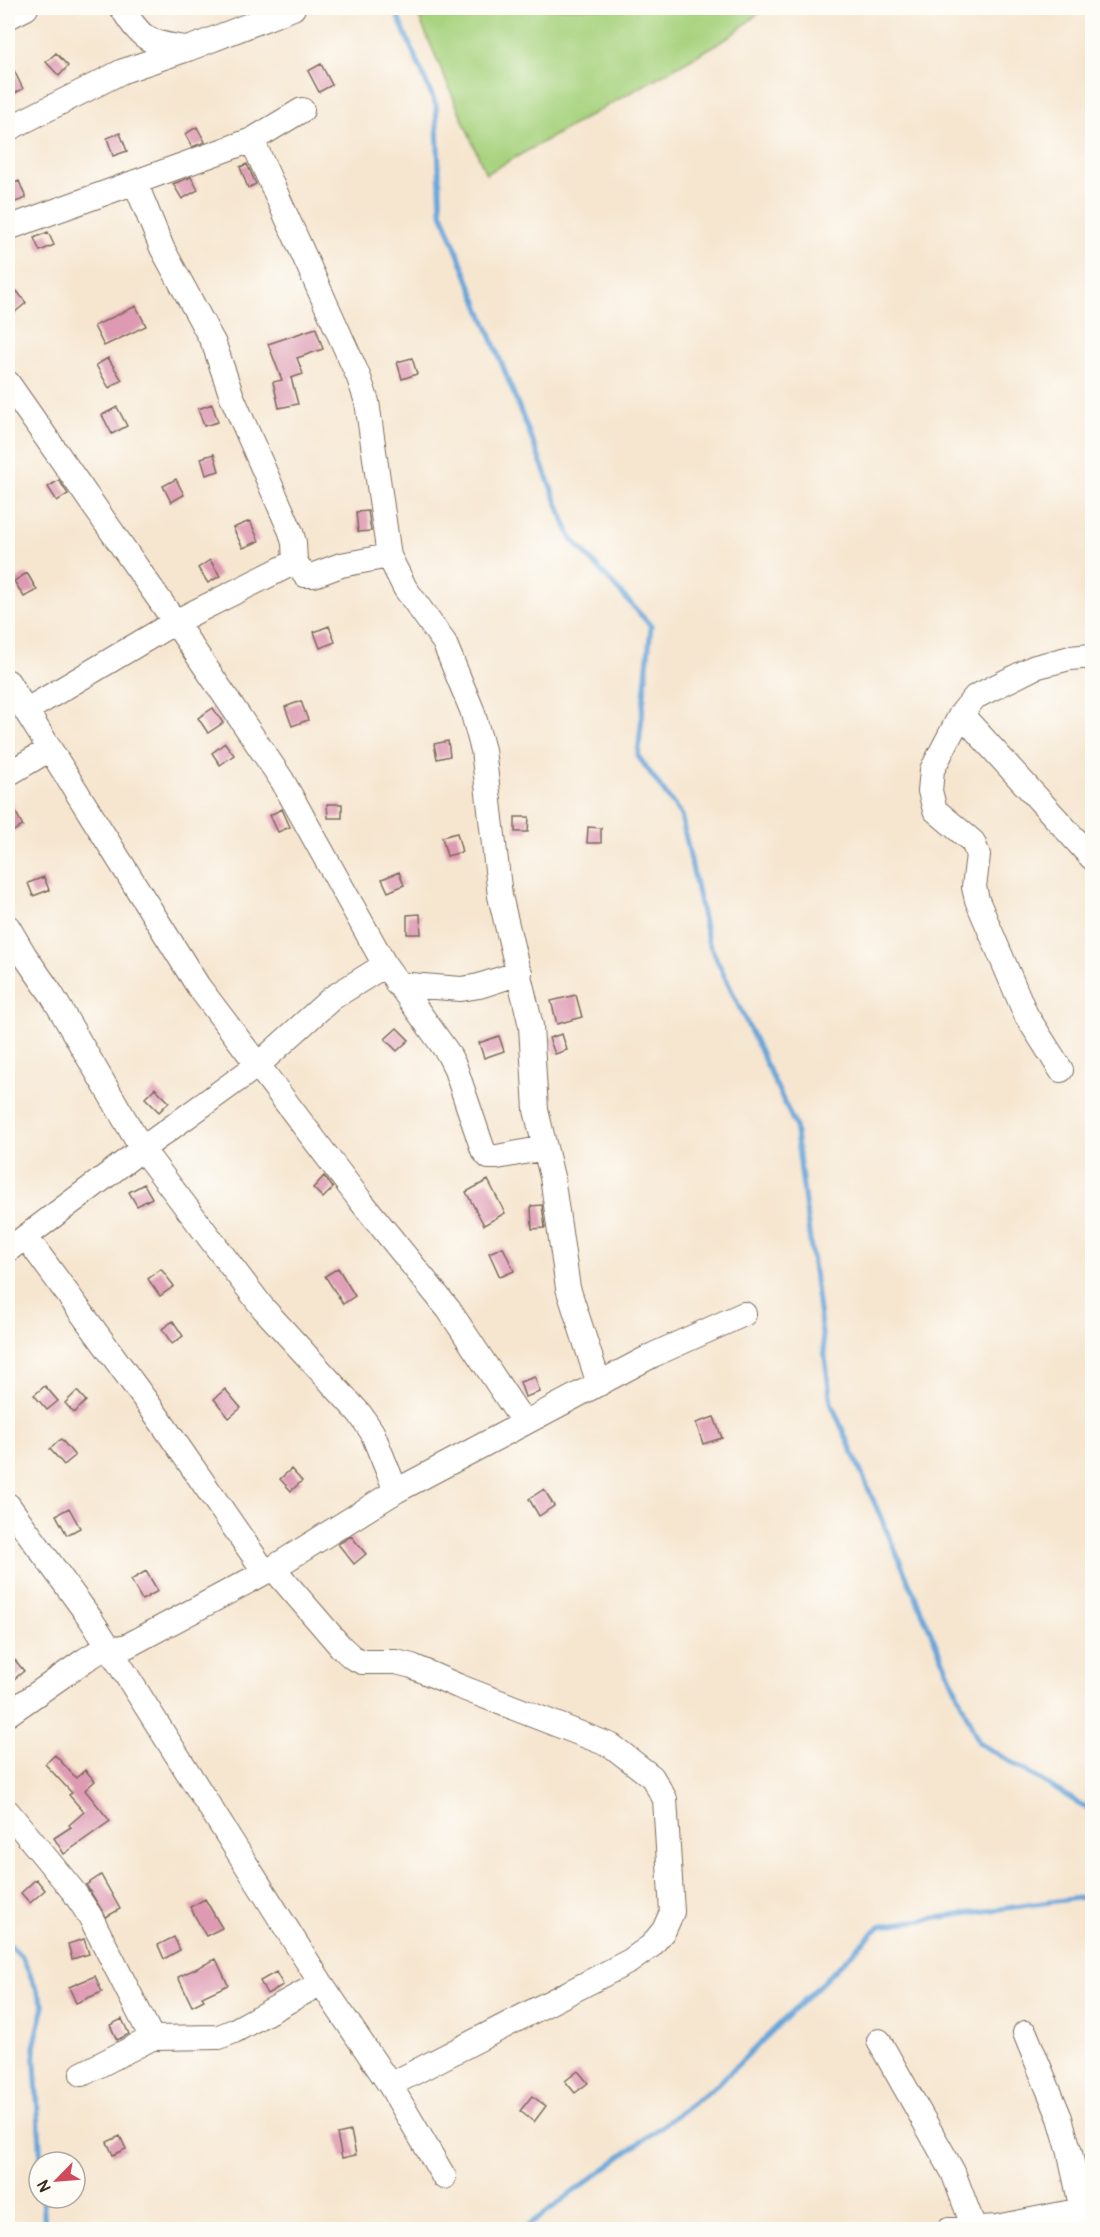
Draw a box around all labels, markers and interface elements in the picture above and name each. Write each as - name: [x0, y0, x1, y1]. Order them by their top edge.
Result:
- north arrow: [27, 2150, 87, 2210]
- text: N: [33, 2177, 56, 2195]

